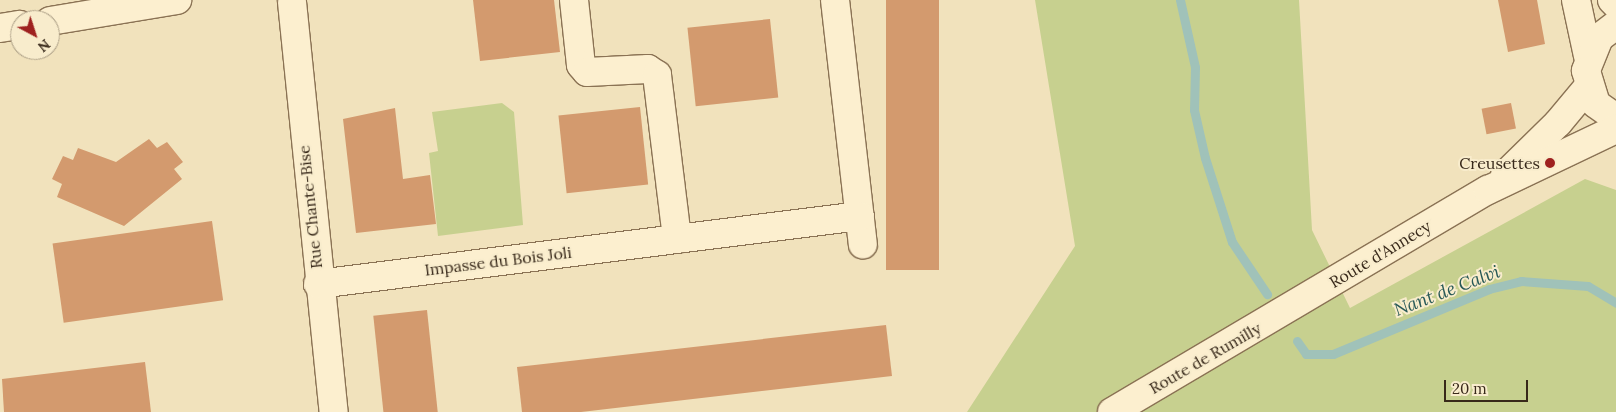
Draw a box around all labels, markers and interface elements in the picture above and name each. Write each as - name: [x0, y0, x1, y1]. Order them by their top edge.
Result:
- north arrow: [10, 10, 60, 60]
- text: N: [34, 35, 54, 56]
- street label: Rue Chante-Bise: [294, 144, 326, 270]
- place label: Creusettes: [1459, 153, 1540, 173]
- marker: Creusettes: [1544, 157, 1556, 169]
- street label: Route d'Annecy: [1326, 216, 1434, 292]
- street label: Impasse du Bois Joli: [423, 242, 573, 280]
- water label: Nant de Calvi: [1391, 261, 1503, 321]
- street label: Route de Rumilly: [1146, 318, 1264, 398]
- scale bar: [1446, 370, 1530, 402]
- text: 20 m: [1452, 379, 1487, 398]

